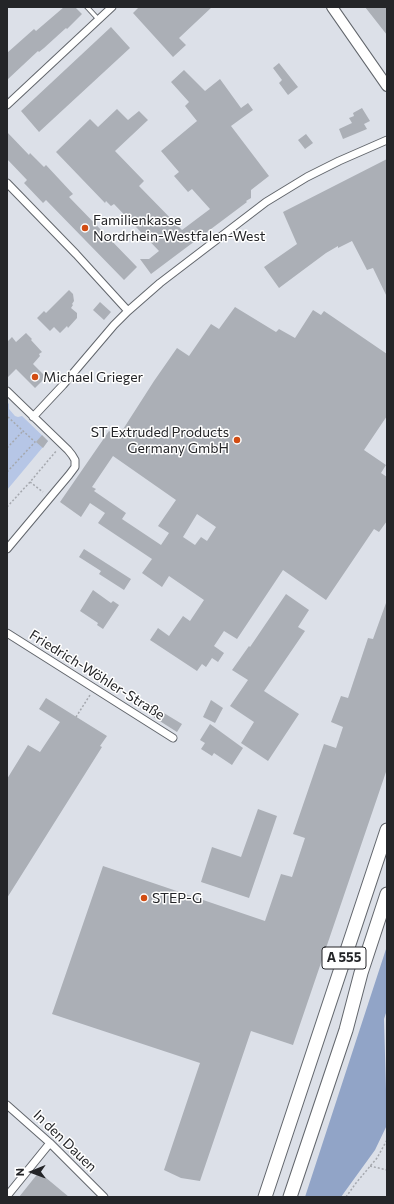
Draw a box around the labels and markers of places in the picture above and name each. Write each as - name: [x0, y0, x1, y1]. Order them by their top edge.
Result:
- place label: Familienkasse Nordrhein-Westfalen-West: [93, 212, 266, 244]
- marker: Familienkasse Nordrhein-Westfalen-West: [80, 223, 90, 233]
- place label: Michael Grieger: [43, 369, 143, 385]
- marker: Michael Grieger: [30, 372, 40, 382]
- place label: ST Extruded Products Germany GmbH: [91, 424, 229, 456]
- marker: ST Extruded Products Germany GmbH: [232, 435, 242, 445]
- place label: STEP-G: [152, 890, 202, 906]
- marker: STEP-G: [139, 893, 149, 903]

